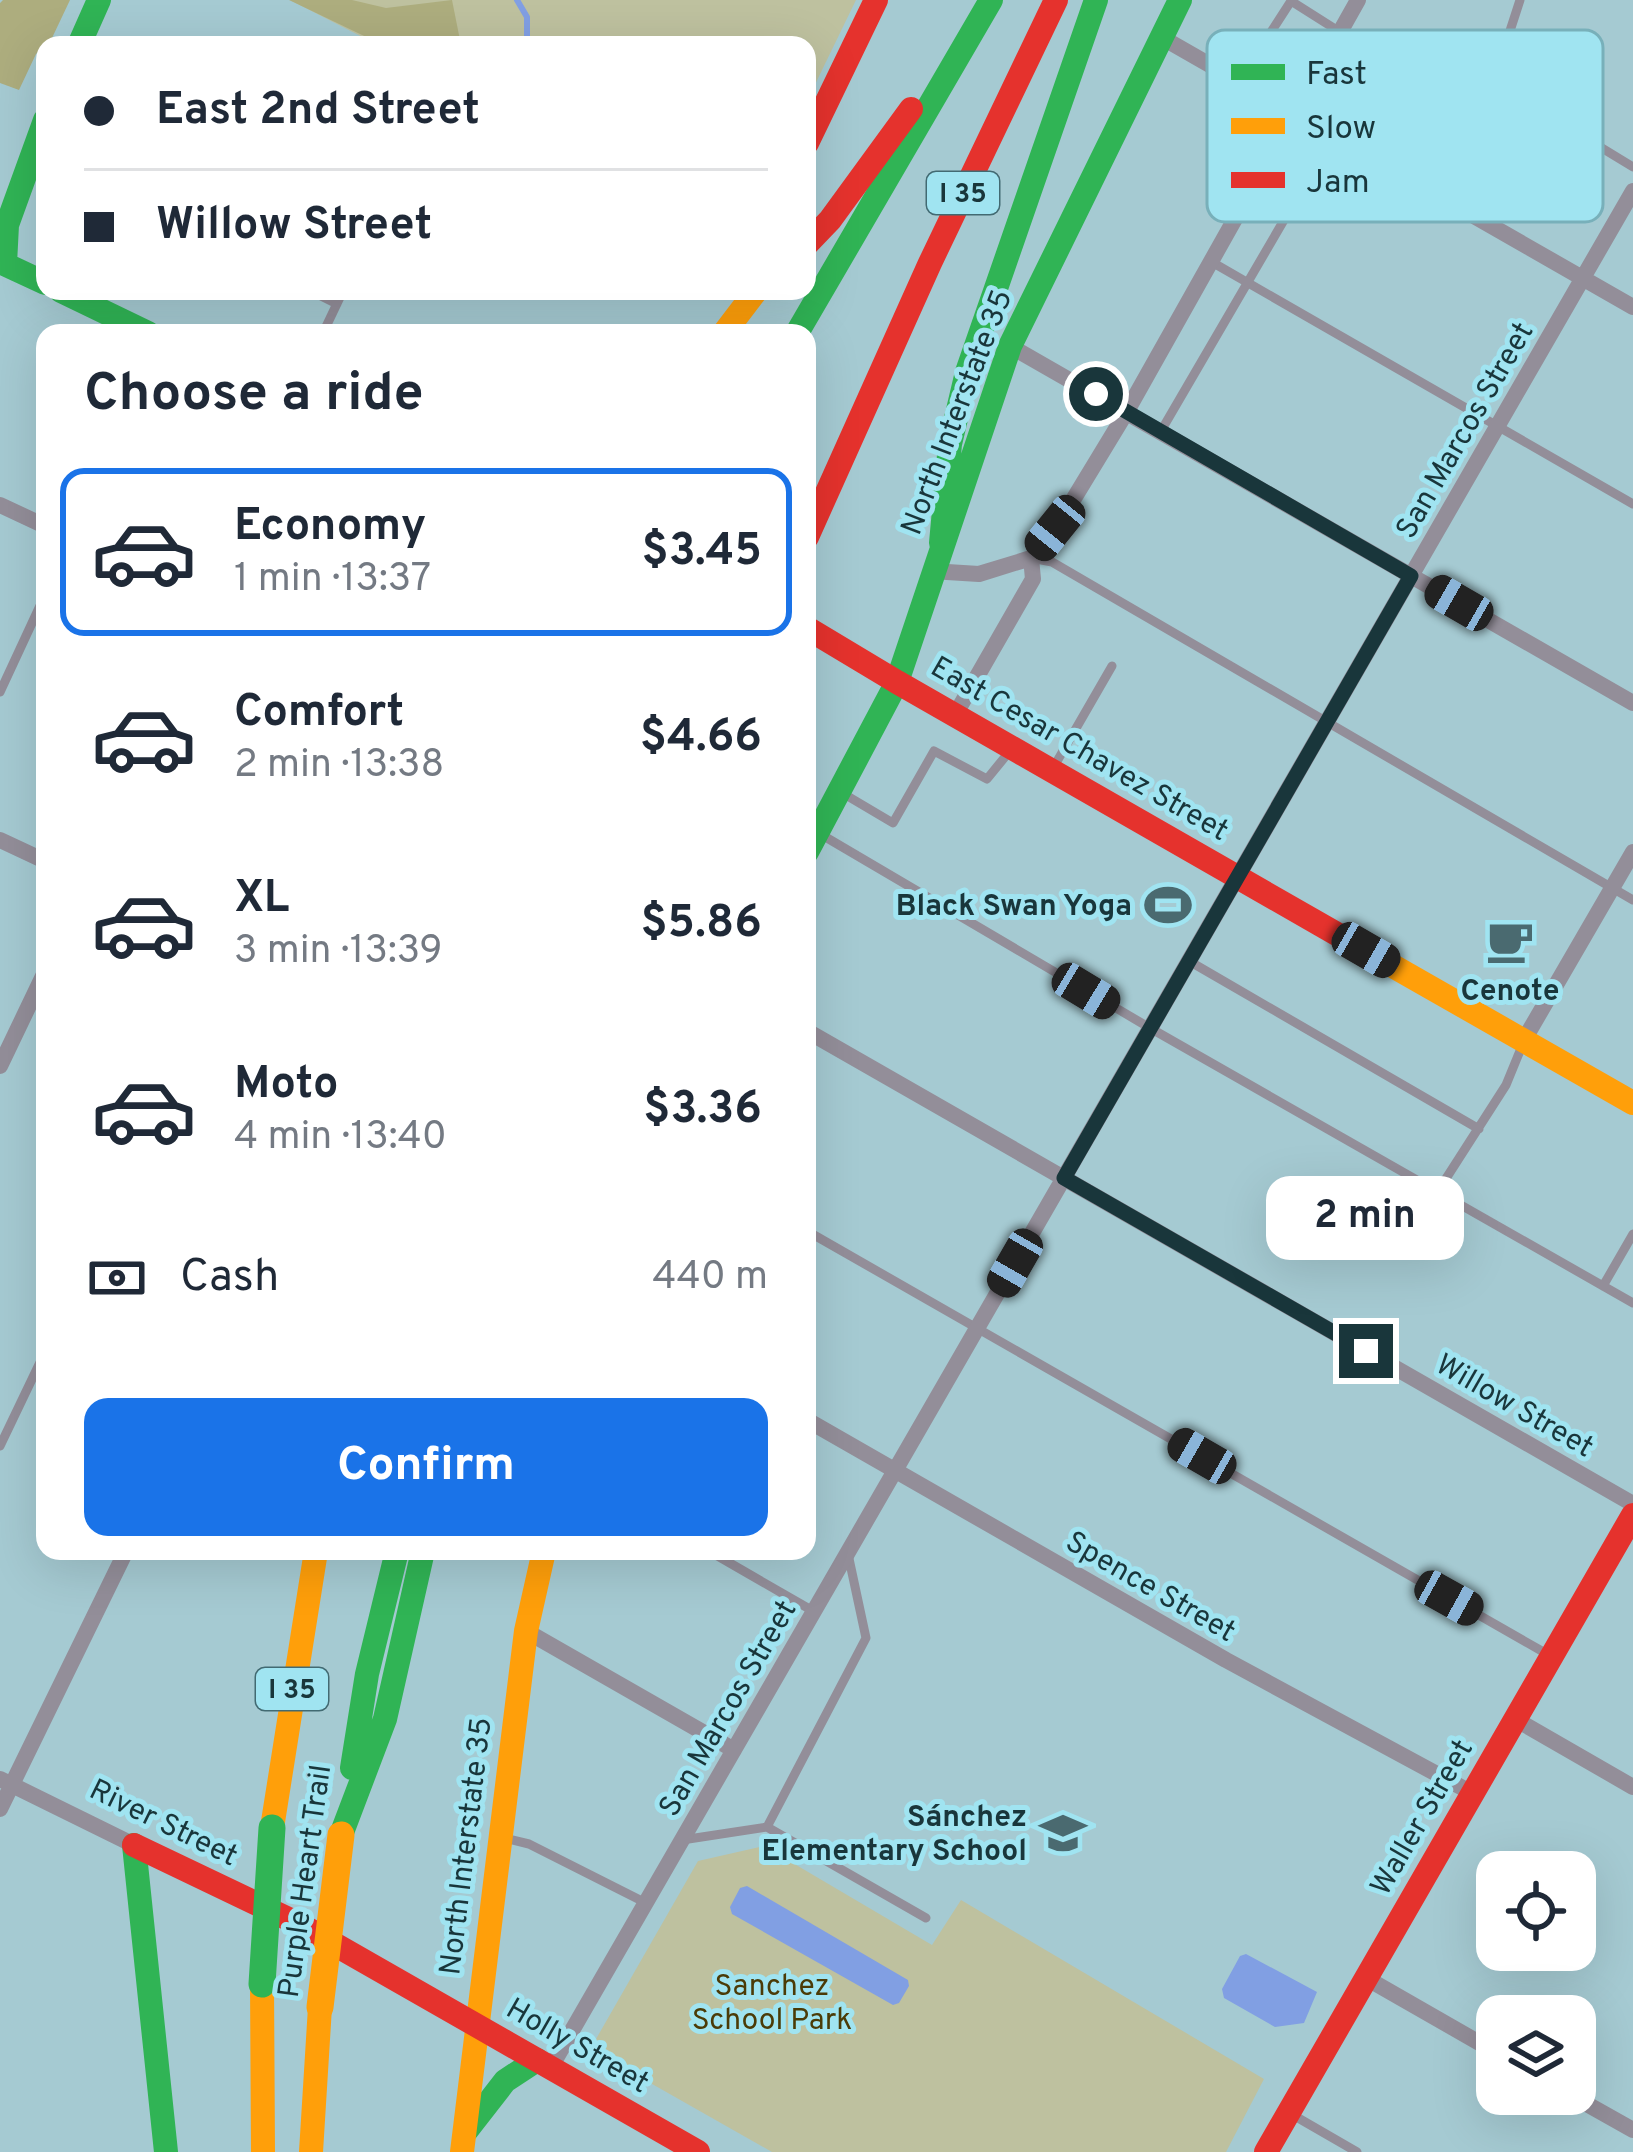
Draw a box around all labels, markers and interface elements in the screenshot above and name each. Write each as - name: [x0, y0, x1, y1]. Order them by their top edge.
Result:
- legend: [1207, 30, 1603, 222]
- text: Fast: [1306, 55, 1367, 97]
- text: East 2nd Street: [156, 83, 480, 140]
- text: Slow: [1306, 109, 1376, 151]
- text: Jam: [1306, 163, 1370, 205]
- road number: I 35: [927, 172, 999, 214]
- text: Willow Street: [156, 198, 432, 255]
- street label: North Interstate 35: [895, 285, 1022, 541]
- street label: San Marcos Street: [1389, 316, 1543, 546]
- text: Choose a ride: [84, 361, 424, 430]
- route start: [1069, 367, 1123, 421]
- car: [1018, 489, 1092, 567]
- icon: car: [90, 498, 198, 606]
- text: Economy: [234, 499, 426, 556]
- text: $3.45: [642, 524, 762, 581]
- text: 1 min · 13:37: [234, 556, 431, 605]
- car: [1419, 569, 1499, 637]
- street label: East Cesar Chavez Street: [923, 650, 1234, 851]
- icon: car: [90, 684, 198, 792]
- text: Comfort: [234, 685, 404, 742]
- text: $4.66: [640, 710, 762, 767]
- text: 2 min · 13:38: [234, 742, 444, 791]
- icon: car: [90, 870, 198, 978]
- text: XL: [234, 871, 289, 928]
- sports icon: Black Swan Yoga: [1143, 880, 1193, 930]
- place label: Black Swan Yoga: [896, 889, 1132, 926]
- text: $5.86: [640, 896, 762, 953]
- car: [1326, 916, 1406, 984]
- cafe icon: Cenote: [1485, 916, 1535, 966]
- text: 3 min · 13:39: [234, 928, 443, 977]
- car: [1046, 957, 1126, 1025]
- place label: Cenote: [1461, 974, 1559, 1011]
- icon: car: [90, 1056, 198, 1164]
- text: Moto: [234, 1057, 338, 1114]
- text: $3.36: [643, 1082, 762, 1139]
- text: 4 min · 13:40: [234, 1114, 447, 1163]
- callout: 2 min: [1267, 1177, 1465, 1261]
- text: 2 min: [1314, 1193, 1416, 1242]
- car: [981, 1223, 1049, 1303]
- icon: cash: [84, 1245, 150, 1311]
- text: Cash: [180, 1250, 279, 1307]
- text: 440 m: [652, 1254, 768, 1303]
- route end: [1339, 1324, 1393, 1378]
- street label: Willow Street: [1428, 1347, 1599, 1467]
- button: Confirm: [84, 1398, 768, 1536]
- car: [1162, 1422, 1242, 1490]
- street label: Spence Street: [1058, 1525, 1241, 1652]
- car: [1409, 1565, 1489, 1631]
- street label: San Marcos Street: [652, 1594, 806, 1824]
- road number: I 35: [256, 1668, 328, 1710]
- street label: North Interstate 35: [433, 1715, 502, 1977]
- street label: Waller Street: [1364, 1734, 1483, 1903]
- street label: Purple Heart Trail: [272, 1763, 341, 2000]
- street label: River Street: [83, 1772, 243, 1876]
- place label: Sánchez Elementary School: [761, 1800, 1027, 1871]
- school or university icon: Sánchez Elementary School: [1038, 1808, 1088, 1858]
- map controls: [1476, 1851, 1596, 2115]
- button: locate: [1476, 1851, 1596, 1971]
- park label: Sanchez School Park: [692, 1969, 852, 2040]
- street label: Holly Street: [499, 1991, 655, 2103]
- button: layers: [1476, 1995, 1596, 2115]

